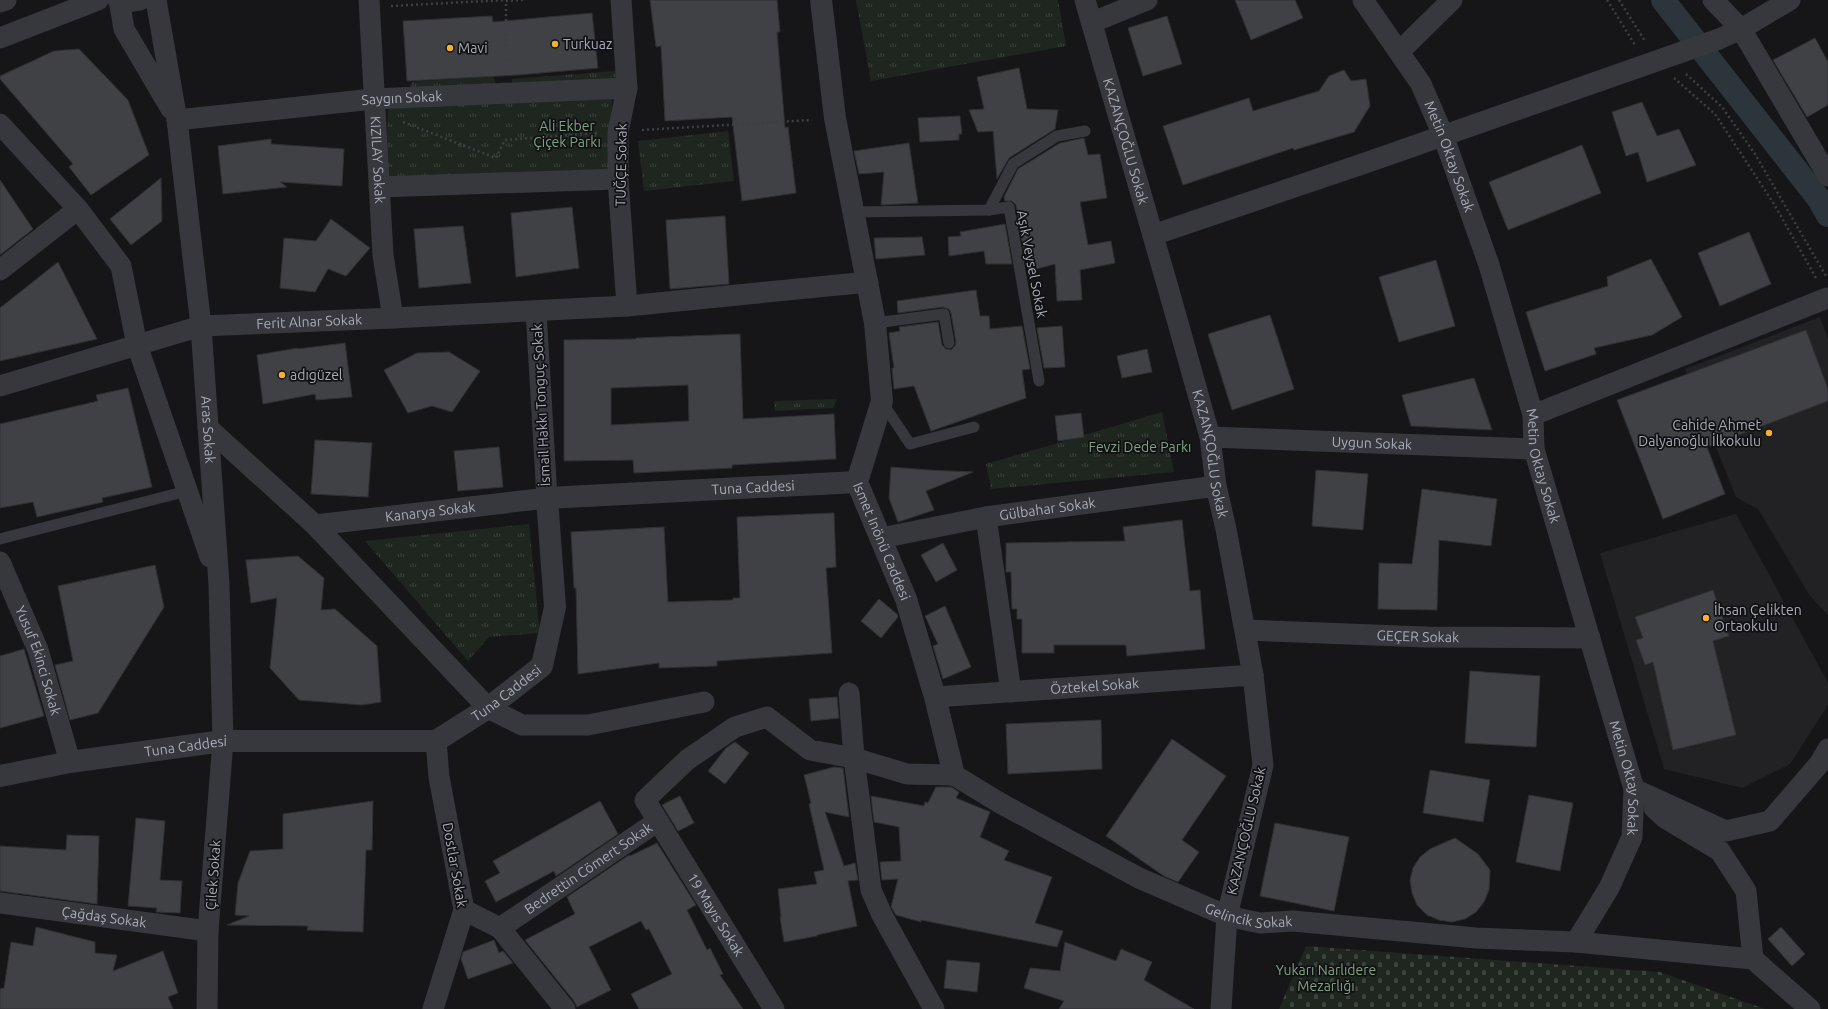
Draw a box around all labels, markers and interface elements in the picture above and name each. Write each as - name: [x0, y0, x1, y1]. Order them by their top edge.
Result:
- place label: Turkuaz: [563, 36, 612, 52]
- marker: Turkuaz: [550, 39, 560, 49]
- place label: Mavi: [458, 40, 488, 56]
- marker: Mavi: [445, 43, 455, 53]
- street label: KAZANÇOĞLU Sokak: [1100, 76, 1152, 206]
- street label: Saygın Sokak: [361, 88, 443, 108]
- street label: Metin Oktay Sokak: [1421, 98, 1478, 214]
- street label: KIZILAY Sokak: [367, 116, 388, 204]
- park label: Ali Ekber Çiçek Parkı: [533, 118, 601, 150]
- street label: TUĞÇE Sokak: [611, 123, 630, 207]
- street label: Aşık Veysel Sokak: [1014, 209, 1050, 319]
- street label: Ferit Alnar Sokak: [256, 311, 362, 332]
- street label: İsmail Hakkı Tonguç Sokak: [529, 323, 553, 487]
- place label: adıgüzel: [290, 367, 343, 383]
- marker: adıgüzel: [277, 370, 287, 380]
- street label: KAZANÇOĞLU Sokak: [1189, 388, 1231, 520]
- street label: Aras Sokak: [198, 395, 219, 464]
- street label: Metin Oktay Sokak: [1523, 406, 1563, 525]
- place label: Cahide Ahmet Dalyanoğlu İlkokulu: [1638, 417, 1761, 449]
- marker: Cahide Ahmet Dalyanoğlu İlkokulu: [1764, 428, 1774, 438]
- street label: Uygun Sokak: [1331, 434, 1412, 452]
- park label: Fevzi Dede Parkı: [1089, 439, 1191, 455]
- street label: Tuna Caddesi: [711, 477, 795, 497]
- street label: Ismet Inönü Caddesi: [850, 480, 914, 603]
- street label: Gülbahar Sokak: [998, 494, 1096, 523]
- street label: Kanarya Sokak: [384, 498, 476, 525]
- place label: İhsan Çelikten Ortaokulu: [1714, 602, 1802, 634]
- street label: Yusuf Ekinci Sokak: [12, 603, 64, 717]
- marker: İhsan Çelikten Ortaokulu: [1701, 613, 1711, 623]
- street label: GEÇER Sokak: [1376, 627, 1459, 645]
- street label: Tuna Caddesi: [468, 662, 544, 724]
- street label: Öztekel Sokak: [1050, 675, 1140, 697]
- street label: Metin Oktay Sokak: [1606, 719, 1642, 836]
- street label: Tuna Caddesi: [143, 733, 227, 760]
- street label: KAZANÇOĞLU Sokak: [1223, 765, 1269, 897]
- street label: Bedrettin Cömert Sokak: [521, 819, 655, 917]
- street label: Dostlar Sokak: [440, 821, 470, 909]
- street label: Çilek Sokak: [203, 839, 223, 911]
- street label: 19 Mayıs Sokak: [684, 870, 747, 959]
- street label: Gelincik Sokak: [1203, 899, 1293, 931]
- street label: Çağdaş Sokak: [61, 903, 147, 931]
- park label: Yukarı Narlıdere Mezarlığı: [1276, 962, 1376, 994]

